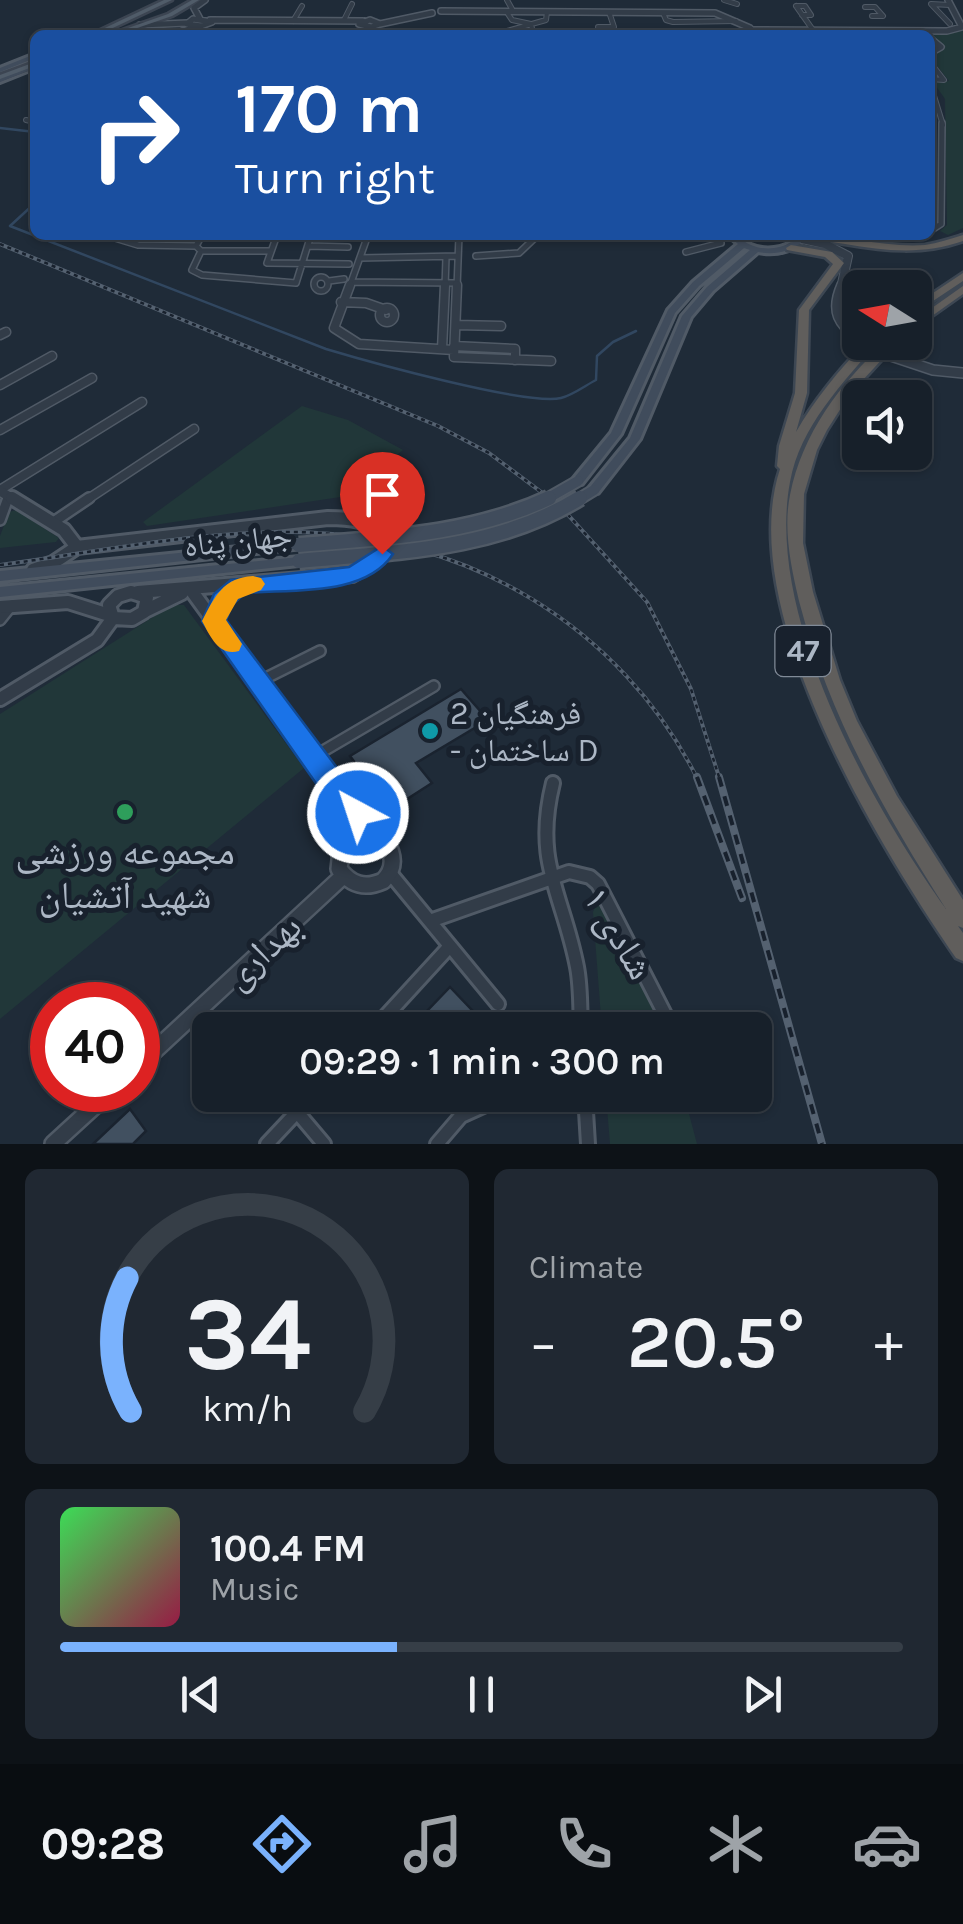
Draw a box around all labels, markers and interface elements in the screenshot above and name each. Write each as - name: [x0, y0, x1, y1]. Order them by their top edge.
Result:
- text: 170 m: [235, 68, 423, 150]
- icon: right: [70, 70, 200, 200]
- text: Turn right: [235, 152, 435, 204]
- north arrow: [842, 270, 932, 360]
- map controls: [842, 270, 932, 470]
- button: sound: [842, 380, 932, 470]
- pin: [340, 452, 425, 555]
- icon: arrive: [355, 467, 410, 522]
- street label: جهان پناه: [182, 516, 294, 565]
- road number: 47: [776, 626, 830, 676]
- place label: فرهنگیان 2 - ساختمان D: [450, 695, 599, 769]
- marker: فرهنگیان 2 - ساختمان D: [419, 720, 441, 742]
- position arrow: [306, 761, 410, 865]
- marker: مجموعه ورزشی شهید آتشیان: [114, 801, 136, 823]
- place label: مجموعه ورزشی شهید آتشیان: [15, 829, 235, 918]
- street label: شادی ۱: [574, 879, 664, 988]
- street label: بهداری: [214, 904, 311, 999]
- speed limit sign: 40: [30, 982, 160, 1112]
- text: 09:29 · 1 min · 300 m: [299, 1039, 665, 1084]
- text: Climate: [529, 1249, 643, 1286]
- text: 34: [184, 1274, 310, 1395]
- text: 20.5°: [627, 1298, 805, 1386]
- text: −: [529, 1311, 558, 1375]
- text: +: [874, 1311, 903, 1375]
- text: km/h: [202, 1388, 292, 1430]
- text: 100.4 FM: [210, 1526, 366, 1571]
- text: Music: [210, 1571, 299, 1608]
- icon: previous: [173, 1667, 228, 1722]
- icon: pause: [454, 1667, 509, 1722]
- icon: next: [735, 1667, 790, 1722]
- icon: directions: [247, 1809, 317, 1879]
- icon: music: [398, 1809, 468, 1879]
- icon: phone: [549, 1809, 619, 1879]
- icon: climate: [701, 1809, 771, 1879]
- icon: car: [852, 1809, 922, 1879]
- text: 09:28: [41, 1818, 165, 1870]

